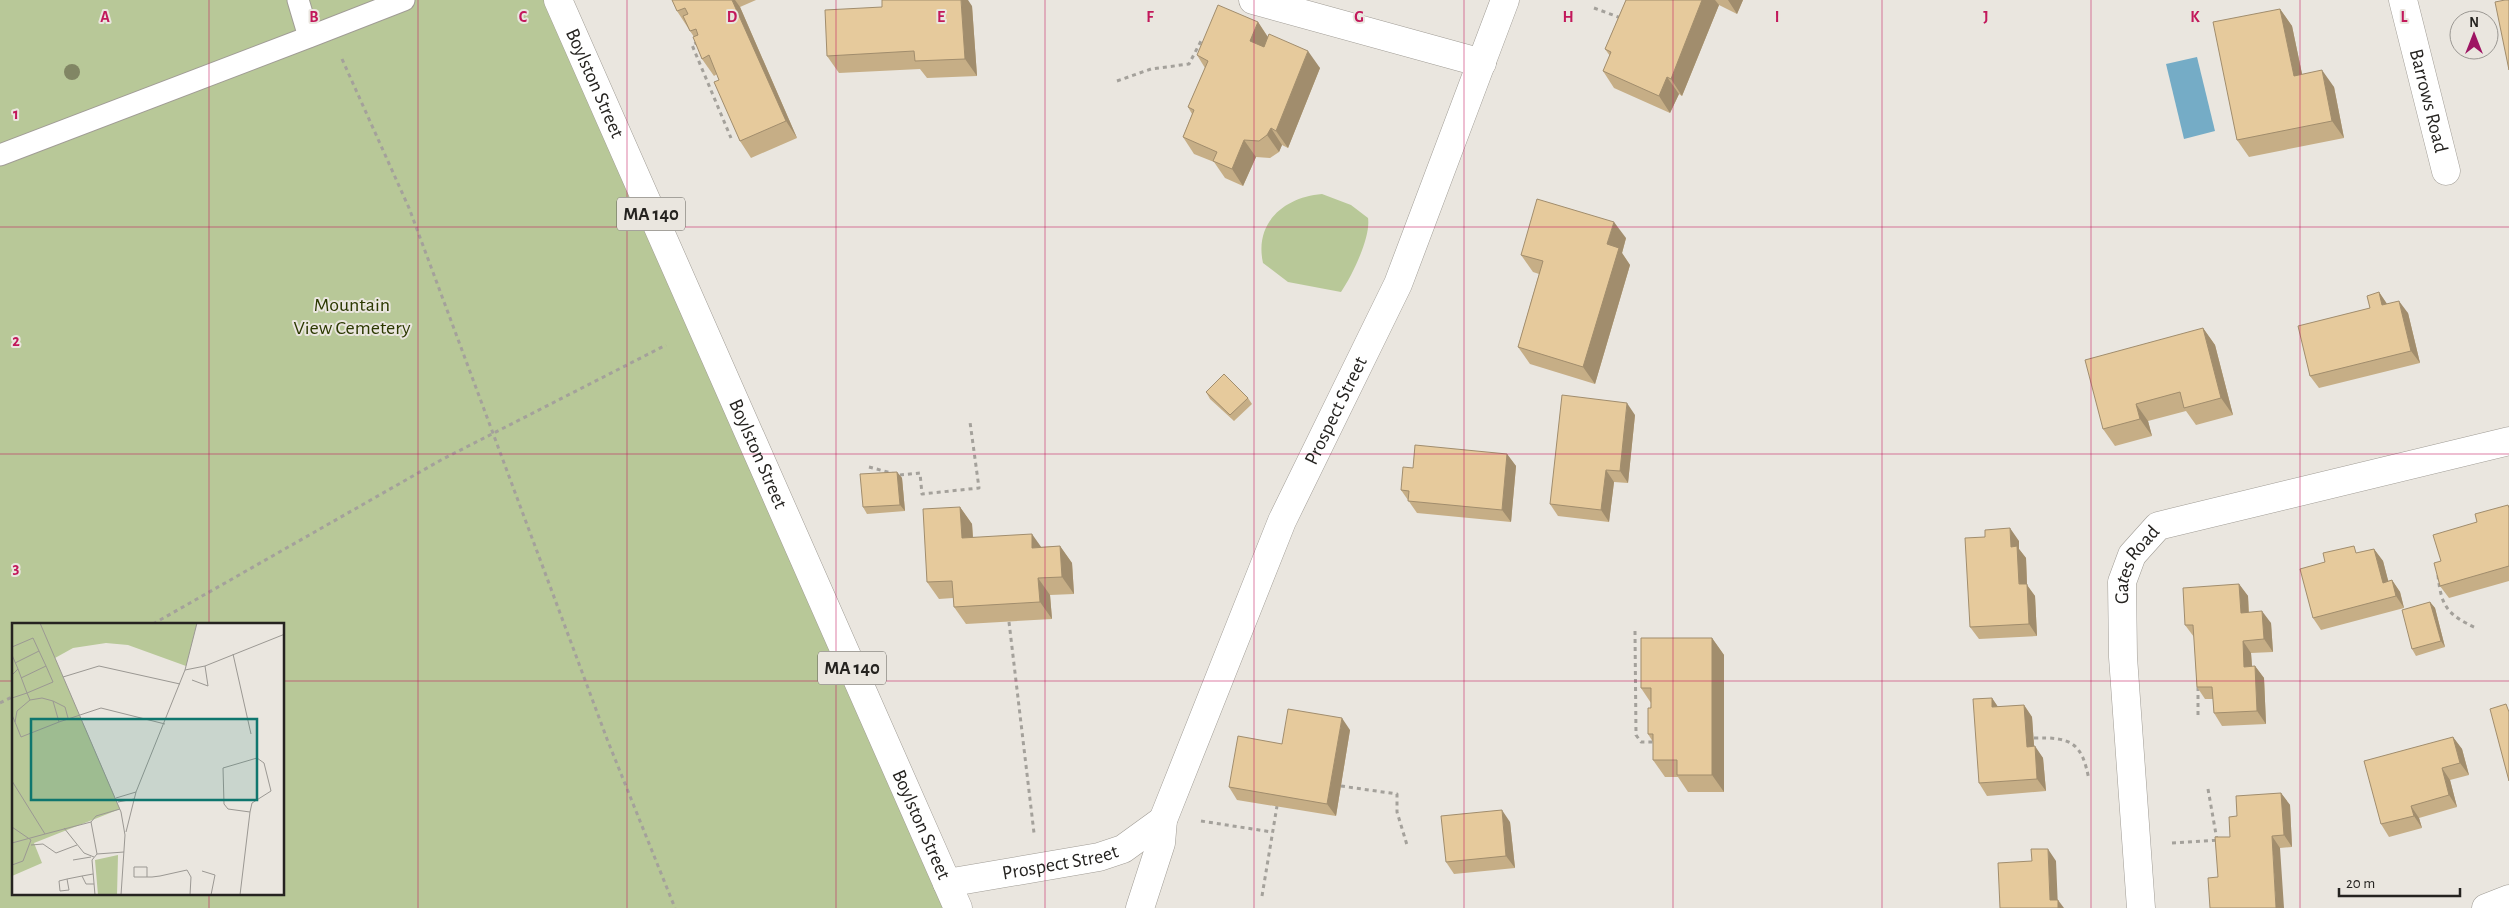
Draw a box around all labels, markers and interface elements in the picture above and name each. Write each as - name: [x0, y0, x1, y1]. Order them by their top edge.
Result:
- text: A: [100, 9, 110, 25]
- text: B: [309, 9, 319, 25]
- text: C: [519, 9, 528, 25]
- text: D: [727, 9, 738, 25]
- text: E: [937, 9, 945, 25]
- text: F: [1146, 9, 1154, 25]
- text: G: [1354, 9, 1364, 25]
- text: H: [1562, 9, 1574, 25]
- text: I: [1775, 9, 1779, 25]
- text: J: [1983, 9, 1989, 25]
- text: K: [2190, 9, 2200, 25]
- text: L: [2401, 9, 2408, 25]
- north arrow: [2449, 10, 2499, 60]
- text: N: [2469, 16, 2479, 30]
- street label: Boylston Street: [562, 25, 628, 142]
- street label: Barrows Road: [2406, 47, 2451, 155]
- text: 1: [13, 106, 19, 122]
- road number: MA 140: [617, 198, 685, 230]
- park label: Mountain View Cemetery: [293, 295, 411, 338]
- text: 2: [12, 333, 20, 349]
- street label: Prospect Street: [1301, 353, 1371, 468]
- street label: Boylston Street: [725, 396, 791, 512]
- street label: Gates Road: [2112, 521, 2163, 604]
- text: 3: [13, 560, 20, 576]
- inset map: [12, 623, 285, 896]
- road number: MA 140: [818, 651, 886, 684]
- street label: Boylston Street: [888, 767, 954, 883]
- street label: Prospect Street: [1001, 841, 1121, 883]
- scale bar: [2339, 866, 2460, 898]
- text: 20 m: [2346, 876, 2375, 891]

